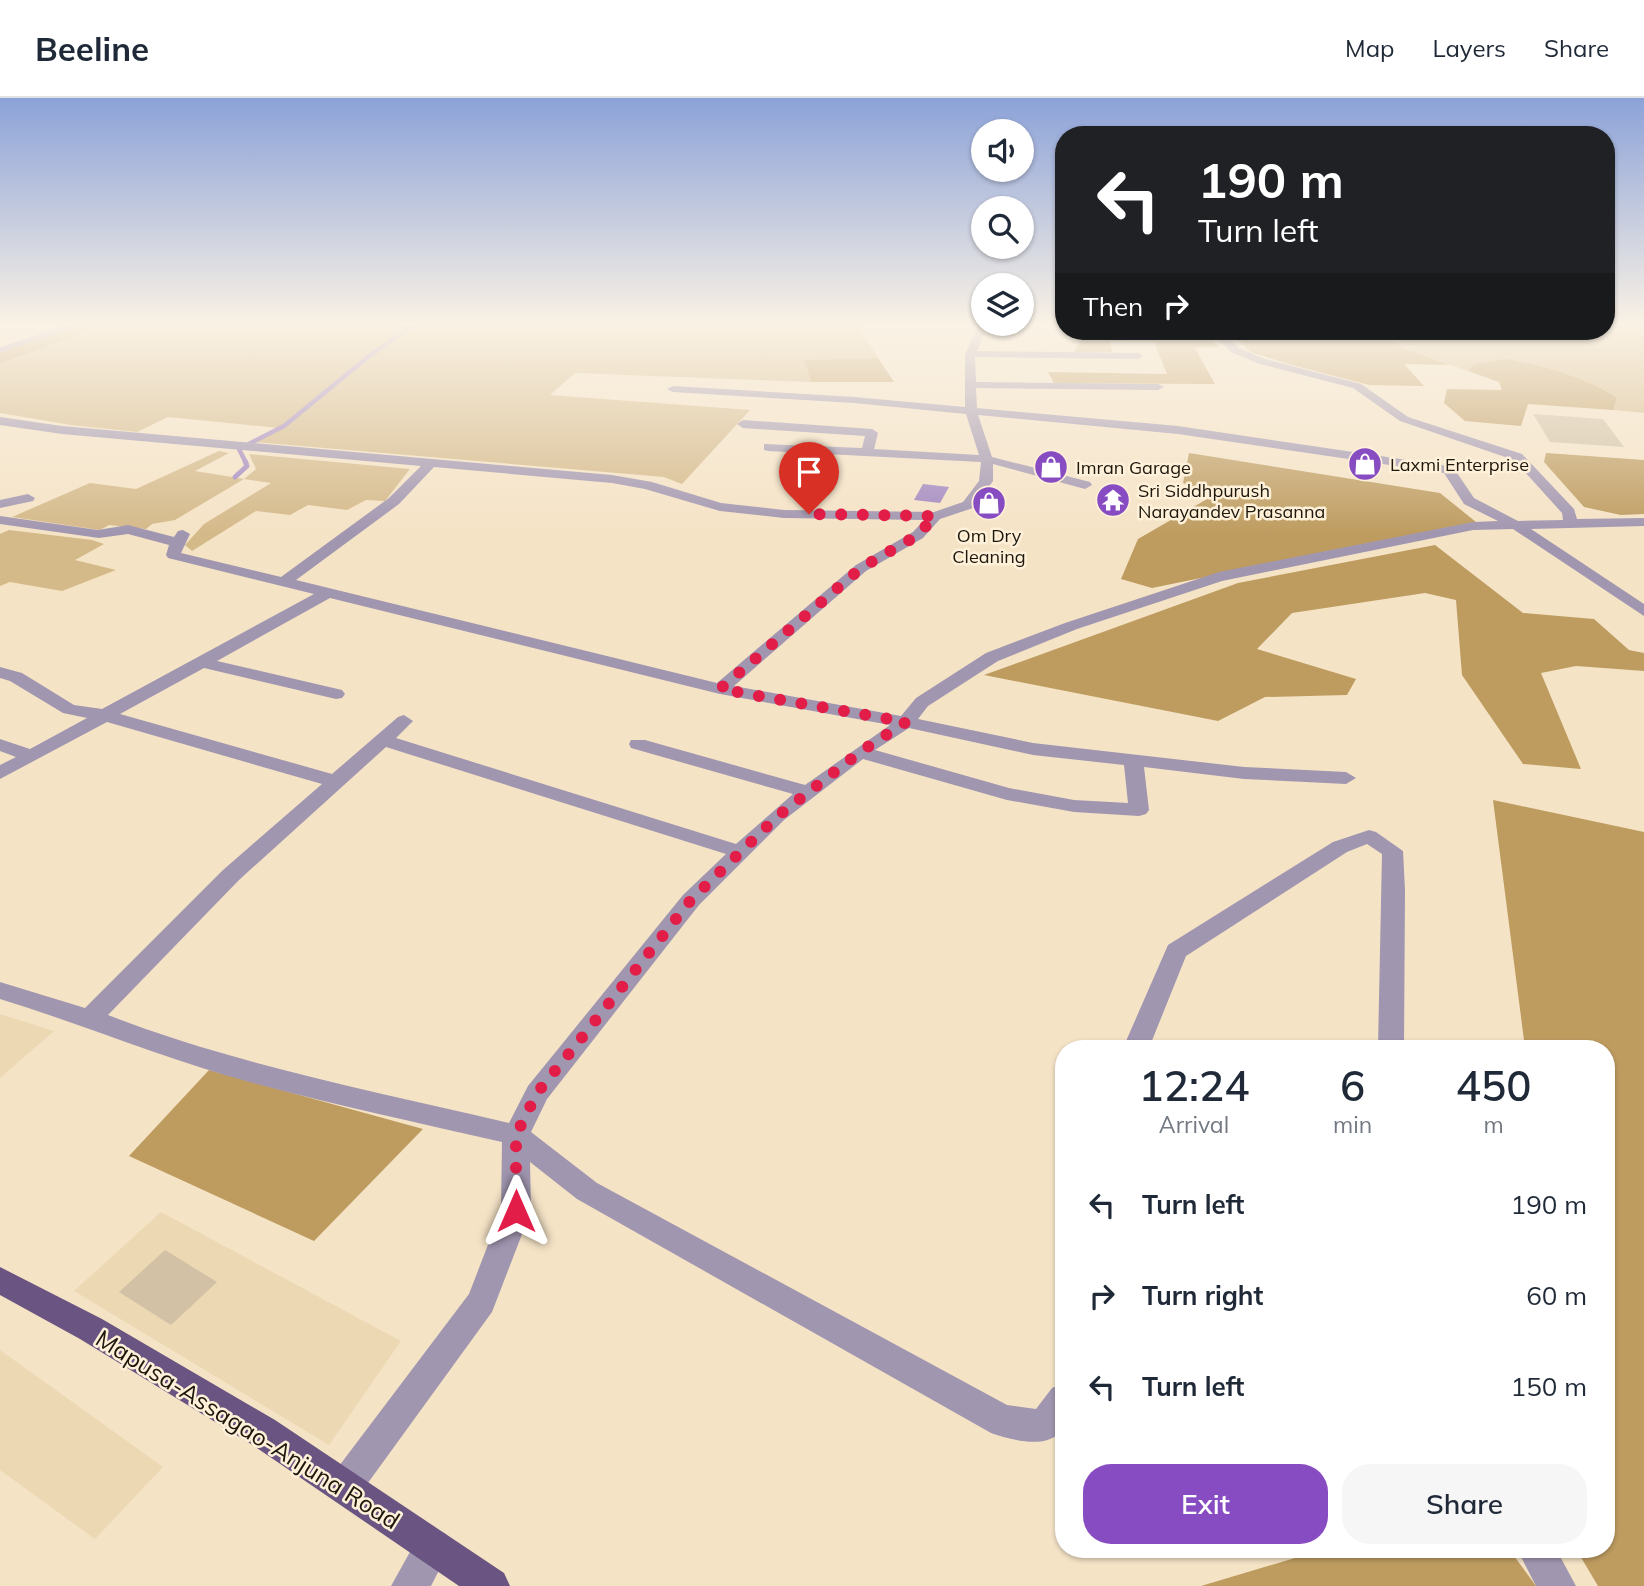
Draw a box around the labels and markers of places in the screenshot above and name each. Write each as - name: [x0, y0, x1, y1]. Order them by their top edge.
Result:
- pin: [779, 442, 839, 514]
- shop icon: Laxmi Enterprise: [1346, 445, 1384, 483]
- shop icon: Imran Garage: [1032, 448, 1070, 486]
- place label: Laxmi Enterprise: [1390, 453, 1529, 476]
- place label: Imran Garage: [1076, 456, 1191, 479]
- place label: Sri Siddhpurush Narayandev Prasanna: [1138, 479, 1325, 523]
- temple icon: Sri Siddhpurush Narayandev Prasanna: [1094, 481, 1132, 519]
- shop icon: Om Dry Cleaning: [970, 484, 1008, 522]
- place label: Om Dry Cleaning: [952, 524, 1026, 568]

